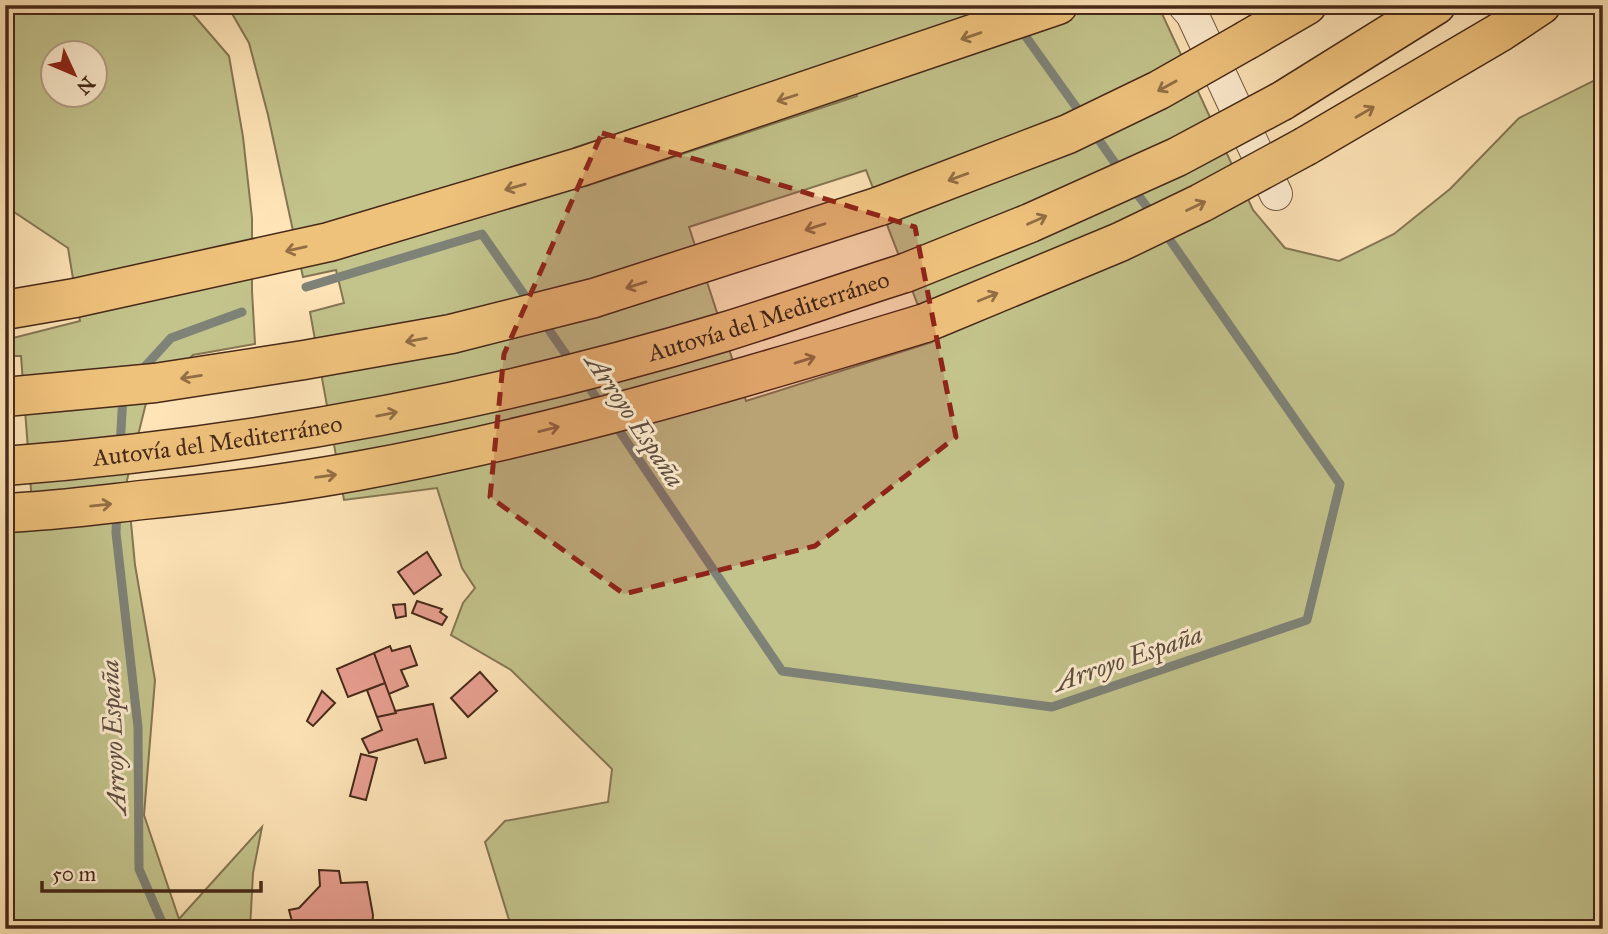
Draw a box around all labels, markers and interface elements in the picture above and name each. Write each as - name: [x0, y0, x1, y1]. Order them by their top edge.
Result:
- one-way arrow: [960, 30, 982, 43]
- north arrow: [38, 38, 108, 108]
- text: N: [72, 72, 100, 99]
- one-way arrow: [1157, 79, 1177, 93]
- one-way arrow: [776, 93, 798, 106]
- one-way arrow: [1354, 105, 1375, 118]
- one-way arrow: [948, 172, 970, 184]
- one-way arrow: [504, 181, 526, 194]
- one-way arrow: [1185, 198, 1206, 212]
- one-way arrow: [1026, 213, 1047, 226]
- one-way arrow: [804, 222, 826, 235]
- one-way arrow: [285, 243, 308, 256]
- street label: Autovía del Mediterráneo: [644, 264, 893, 368]
- one-way arrow: [626, 280, 648, 292]
- one-way arrow: [977, 290, 998, 303]
- one-way arrow: [405, 334, 428, 347]
- water label: Arroyo España: [576, 344, 692, 494]
- one-way arrow: [793, 352, 815, 365]
- one-way arrow: [180, 371, 203, 384]
- one-way arrow: [375, 406, 398, 420]
- street label: Autovía del Mediterráneo: [90, 408, 344, 473]
- one-way arrow: [537, 422, 560, 436]
- one-way arrow: [314, 469, 337, 482]
- one-way arrow: [89, 498, 111, 511]
- water label: Arroyo España: [1047, 618, 1207, 700]
- water label: Arroyo España: [93, 659, 134, 818]
- scale bar: [42, 850, 261, 894]
- text: 50 m: [52, 861, 97, 887]

